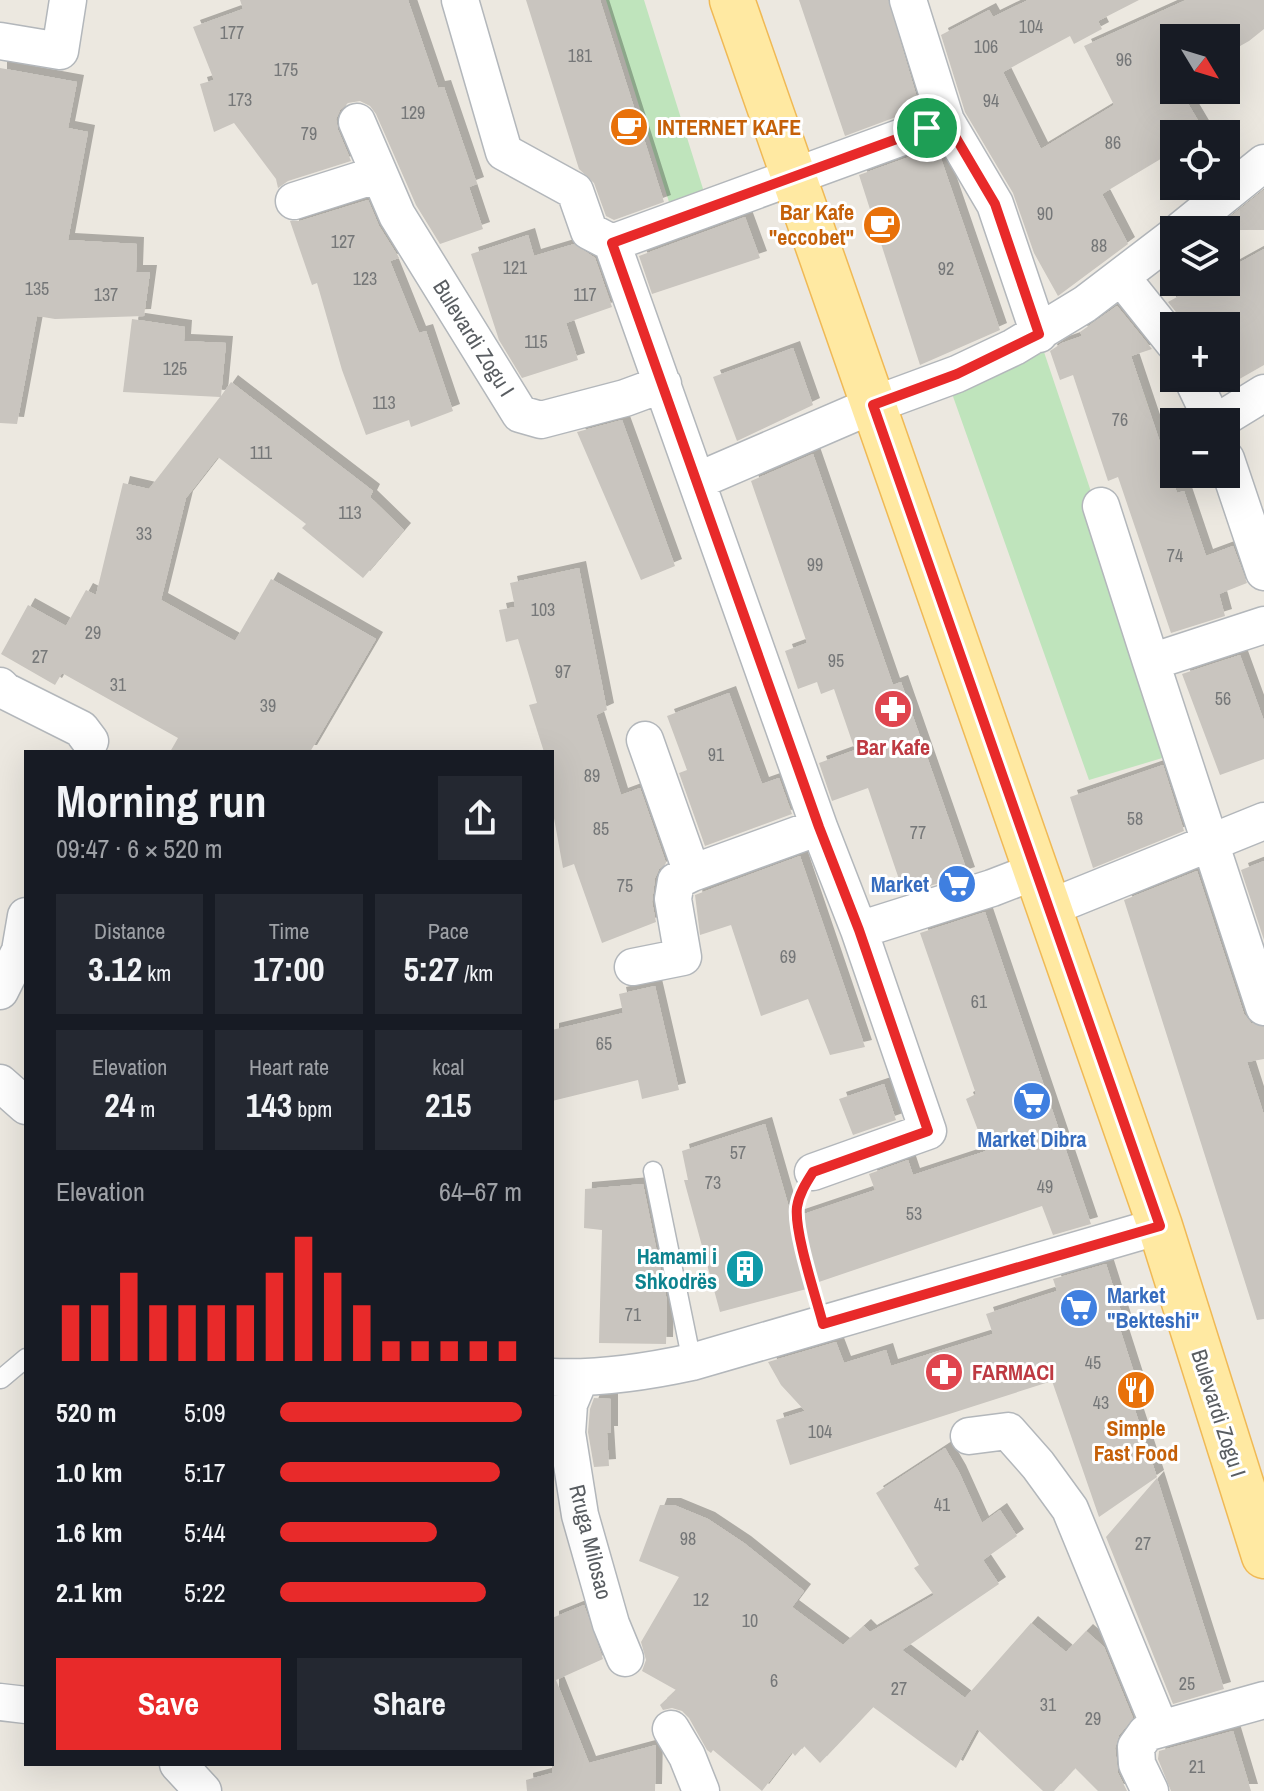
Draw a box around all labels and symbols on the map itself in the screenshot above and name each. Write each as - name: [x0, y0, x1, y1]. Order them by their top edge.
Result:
- house number: 104: [1019, 14, 1043, 39]
- house number: 177: [220, 20, 244, 45]
- north arrow: [1160, 24, 1240, 104]
- house number: 106: [974, 34, 998, 59]
- house number: 181: [568, 43, 593, 68]
- house number: 96: [1116, 47, 1132, 72]
- house number: 175: [274, 57, 298, 82]
- house number: 173: [228, 87, 252, 112]
- house number: 94: [983, 88, 999, 113]
- pin: [893, 94, 961, 162]
- house number: 129: [401, 100, 425, 125]
- cafe icon: INTERNET KAFE: [608, 106, 650, 148]
- place label: INTERNET KAFE: [657, 112, 801, 142]
- house number: 79: [301, 121, 317, 146]
- house number: 86: [1105, 130, 1121, 155]
- place label: Bar Kafe "eccobet": [769, 197, 854, 252]
- house number: 90: [1037, 201, 1053, 226]
- cafe icon: Bar Kafe "eccobet": [861, 204, 903, 246]
- house number: 127: [331, 229, 355, 254]
- house number: 88: [1091, 233, 1107, 258]
- house number: 121: [503, 255, 528, 280]
- house number: 92: [938, 256, 954, 281]
- house number: 123: [353, 266, 377, 291]
- street label: Bulevardi Zogu I: [426, 274, 522, 402]
- house number: 135: [25, 276, 49, 301]
- house number: 137: [94, 282, 118, 307]
- house number: 117: [573, 282, 597, 307]
- house number: 115: [524, 329, 548, 354]
- house number: 125: [163, 356, 187, 381]
- house number: 113: [372, 390, 396, 415]
- house number: 76: [1112, 407, 1128, 432]
- house number: 111: [250, 440, 273, 465]
- house number: 113: [338, 500, 362, 525]
- house number: 33: [136, 521, 152, 546]
- house number: 74: [1167, 543, 1183, 568]
- house number: 99: [807, 552, 823, 577]
- house number: 103: [531, 597, 555, 622]
- house number: 29: [85, 620, 101, 645]
- house number: 27: [32, 644, 48, 669]
- house number: 95: [828, 648, 844, 673]
- house number: 97: [555, 659, 571, 684]
- house number: 31: [110, 672, 127, 697]
- house number: 56: [1215, 686, 1231, 711]
- pharmacy icon: Bar Kafe: [872, 688, 914, 730]
- house number: 39: [260, 693, 276, 718]
- place label: Bar Kafe: [856, 732, 930, 762]
- house number: 91: [708, 742, 725, 767]
- house number: 89: [584, 763, 600, 788]
- house number: 58: [1127, 806, 1143, 831]
- house number: 85: [593, 816, 609, 841]
- house number: 77: [910, 820, 926, 845]
- supermarket icon: Market: [936, 863, 978, 905]
- place label: Market: [871, 869, 929, 899]
- house number: 75: [617, 873, 633, 898]
- house number: 69: [780, 944, 796, 969]
- house number: 61: [971, 989, 988, 1014]
- house number: 65: [596, 1031, 612, 1056]
- supermarket icon: Market Dibra: [1011, 1080, 1053, 1122]
- place label: Market Dibra: [977, 1124, 1087, 1154]
- house number: 57: [730, 1140, 746, 1165]
- house number: 73: [705, 1170, 721, 1195]
- house number: 49: [1037, 1174, 1053, 1199]
- house number: 53: [906, 1201, 922, 1226]
- place label: Hamami i Shkodrës: [635, 1241, 717, 1296]
- building icon: Hamami i Shkodrës: [724, 1248, 766, 1290]
- place label: Market "Bekteshi": [1107, 1280, 1199, 1335]
- supermarket icon: Market "Bekteshi": [1058, 1287, 1100, 1329]
- house number: 71: [625, 1302, 642, 1327]
- street label: Bulevardi Zogu I: [1184, 1345, 1254, 1481]
- house number: 45: [1085, 1350, 1101, 1375]
- pharmacy icon: FARMACI: [923, 1351, 965, 1393]
- place label: FARMACI: [972, 1357, 1054, 1387]
- restaurant icon: Simple Fast Food: [1115, 1369, 1157, 1411]
- house number: 43: [1093, 1390, 1109, 1415]
- place label: Simple Fast Food: [1094, 1413, 1178, 1468]
- house number: 104: [808, 1419, 832, 1444]
- street label: Rruga Milosao: [562, 1481, 620, 1603]
- house number: 41: [934, 1492, 951, 1517]
- house number: 98: [680, 1526, 696, 1551]
- house number: 27: [1135, 1531, 1151, 1556]
- house number: 12: [693, 1587, 709, 1612]
- house number: 10: [742, 1608, 758, 1633]
- house number: 6: [770, 1668, 778, 1693]
- house number: 25: [1179, 1671, 1195, 1696]
- house number: 27: [891, 1676, 907, 1701]
- house number: 31: [1040, 1692, 1057, 1717]
- house number: 29: [1085, 1706, 1101, 1731]
- house number: 21: [1189, 1754, 1206, 1779]

